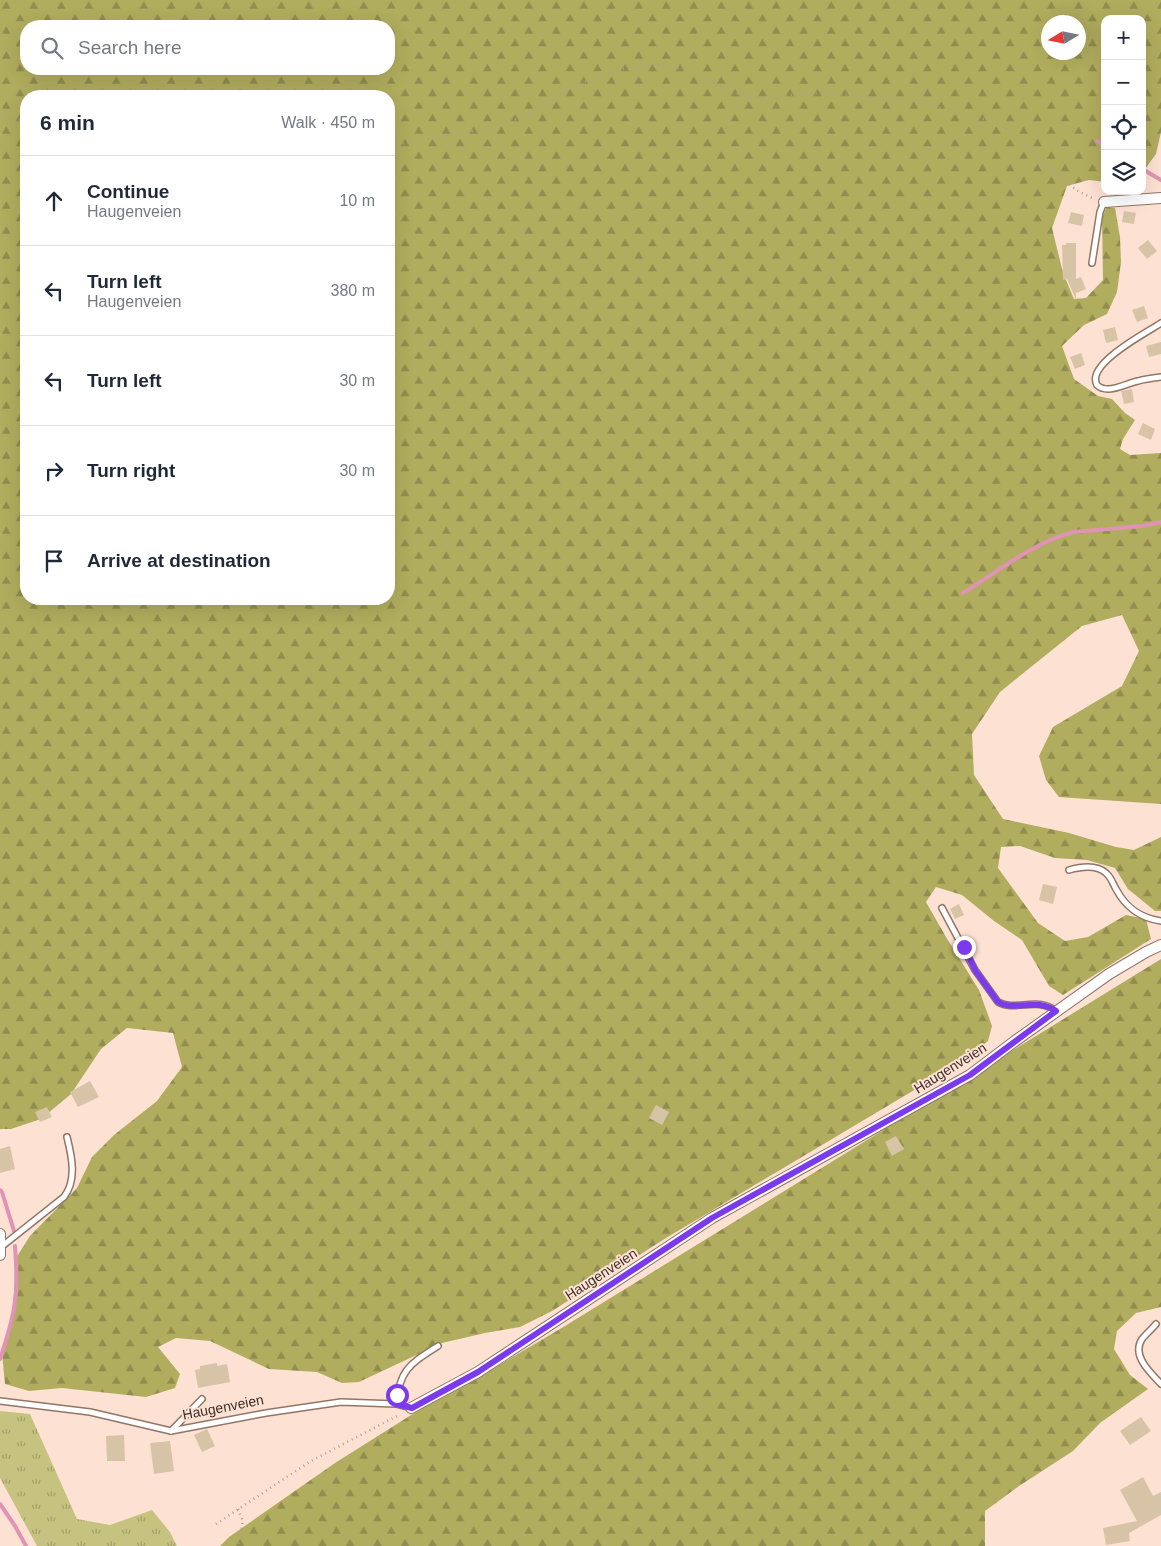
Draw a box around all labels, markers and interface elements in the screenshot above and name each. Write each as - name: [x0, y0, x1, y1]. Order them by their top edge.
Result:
- north arrow: [1041, 15, 1086, 60]
- map controls: [1101, 15, 1146, 195]
- button: +: [1101, 15, 1146, 60]
- search box: [20, 20, 395, 75]
- icon: search: [38, 34, 66, 62]
- text: Search here: [78, 37, 182, 58]
- button: −: [1101, 60, 1146, 105]
- button: locate: [1101, 105, 1146, 150]
- text: 6 min: [40, 111, 95, 134]
- text: Walk · 450 m: [281, 114, 375, 131]
- button: layers: [1101, 150, 1146, 195]
- text: Continue: [87, 181, 169, 202]
- icon: ahead: [40, 187, 68, 215]
- text: 10 m: [339, 192, 375, 209]
- text: Haugenveien: [87, 203, 181, 220]
- text: Turn left: [87, 271, 162, 292]
- icon: left: [40, 277, 68, 305]
- text: 380 m: [331, 282, 375, 299]
- text: Haugenveien: [87, 293, 181, 310]
- icon: left: [40, 367, 68, 395]
- text: Turn left: [87, 370, 162, 391]
- text: 30 m: [339, 372, 375, 389]
- icon: right: [40, 457, 68, 485]
- text: Turn right: [87, 460, 175, 481]
- text: 30 m: [339, 462, 375, 479]
- icon: arrive: [40, 547, 68, 575]
- text: Arrive at destination: [87, 550, 271, 571]
- route end: [953, 936, 976, 959]
- street label: Haugenveien: [911, 1039, 989, 1097]
- street label: Haugenveien: [562, 1245, 640, 1303]
- route start: [386, 1384, 409, 1407]
- street label: Haugenveien: [181, 1391, 265, 1423]

